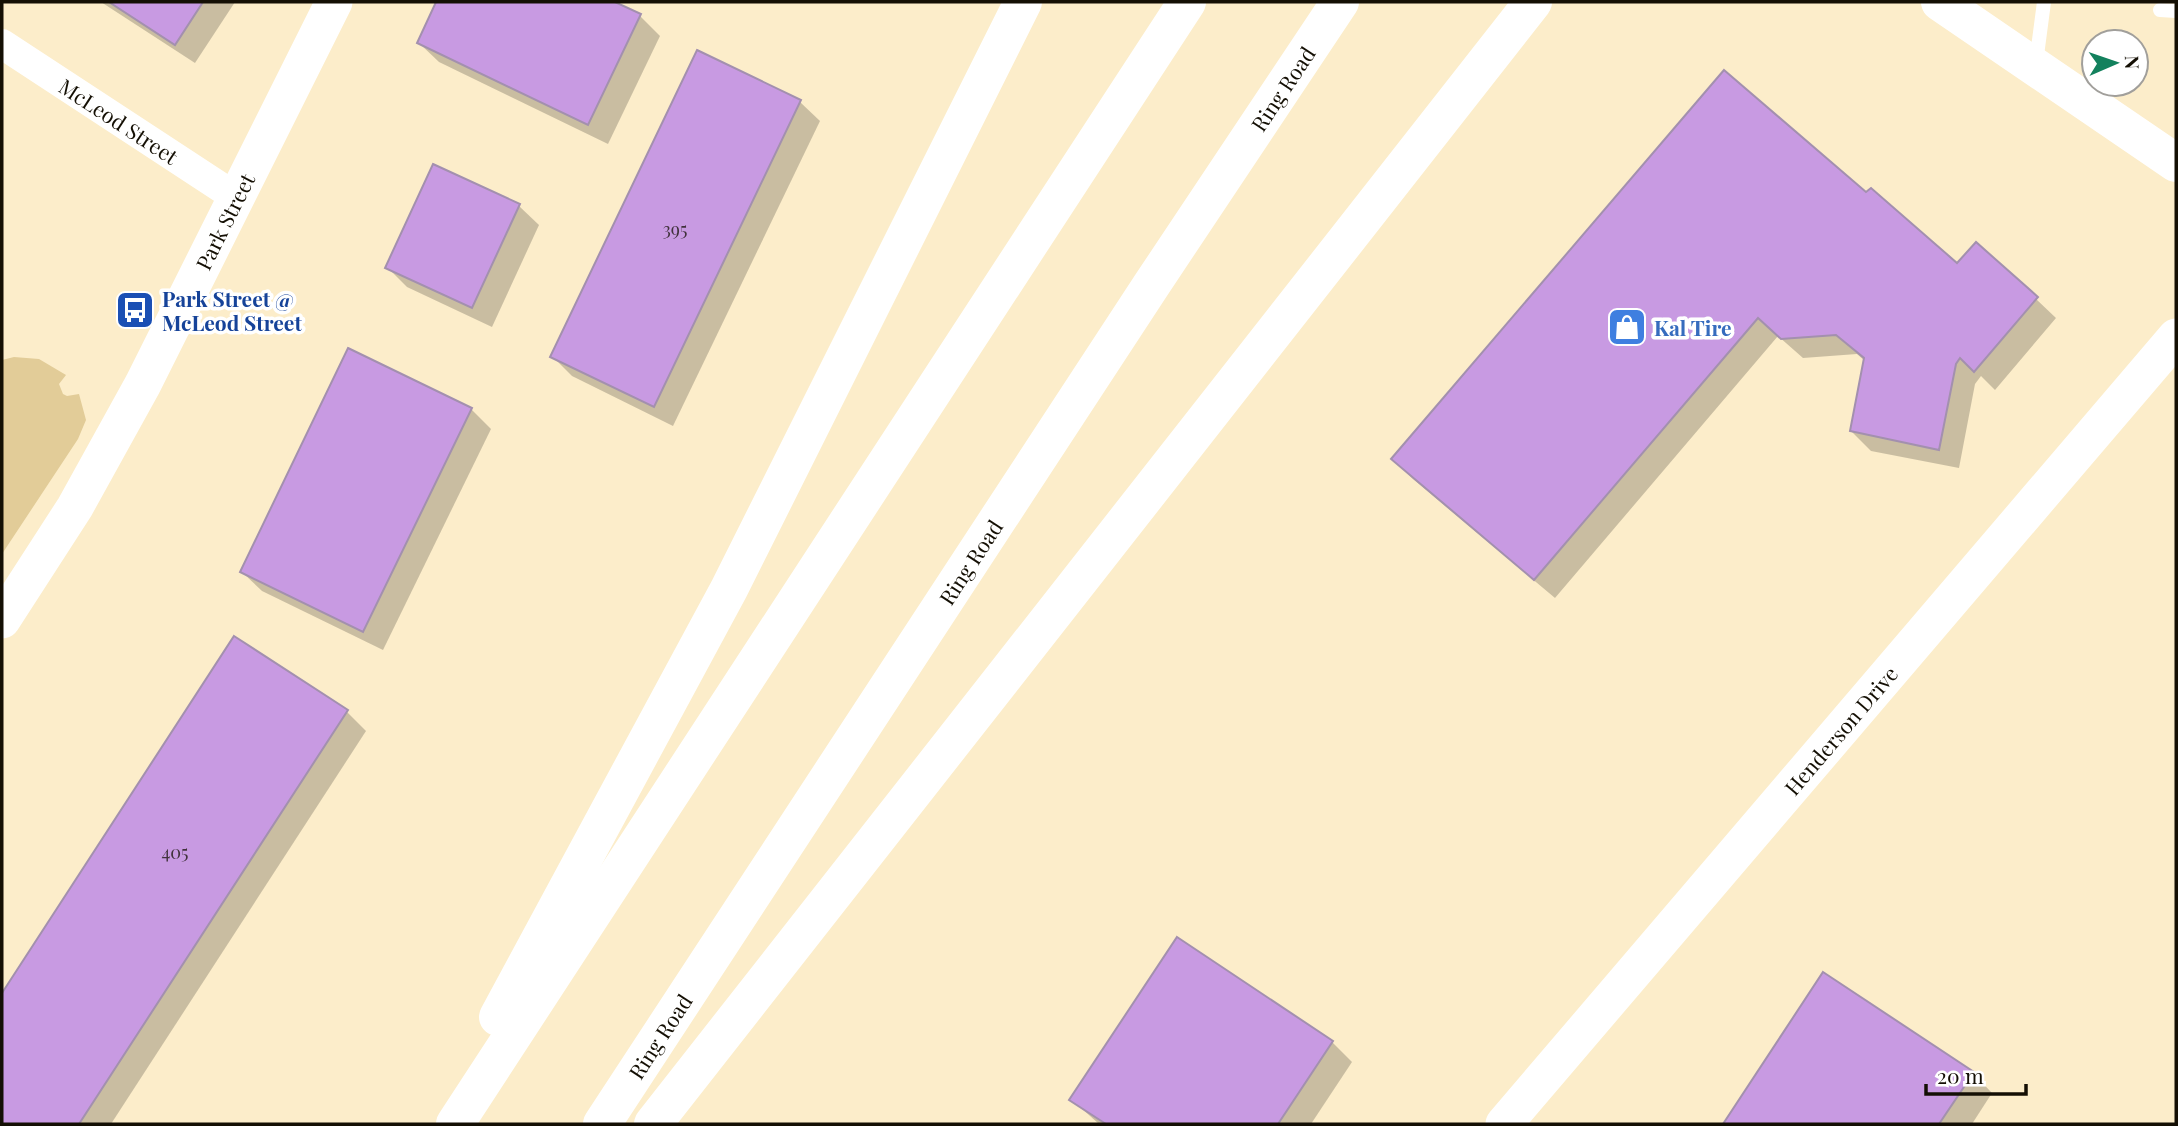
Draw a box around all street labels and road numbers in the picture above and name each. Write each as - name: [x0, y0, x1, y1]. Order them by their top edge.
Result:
- street label: Ring Road: [1244, 41, 1321, 136]
- street label: McLeod Street: [54, 72, 184, 170]
- street label: Park Street: [188, 168, 261, 274]
- street label: Ring Road: [932, 514, 1008, 610]
- street label: Henderson Drive: [1777, 660, 1903, 800]
- street label: Ring Road: [621, 988, 698, 1084]

